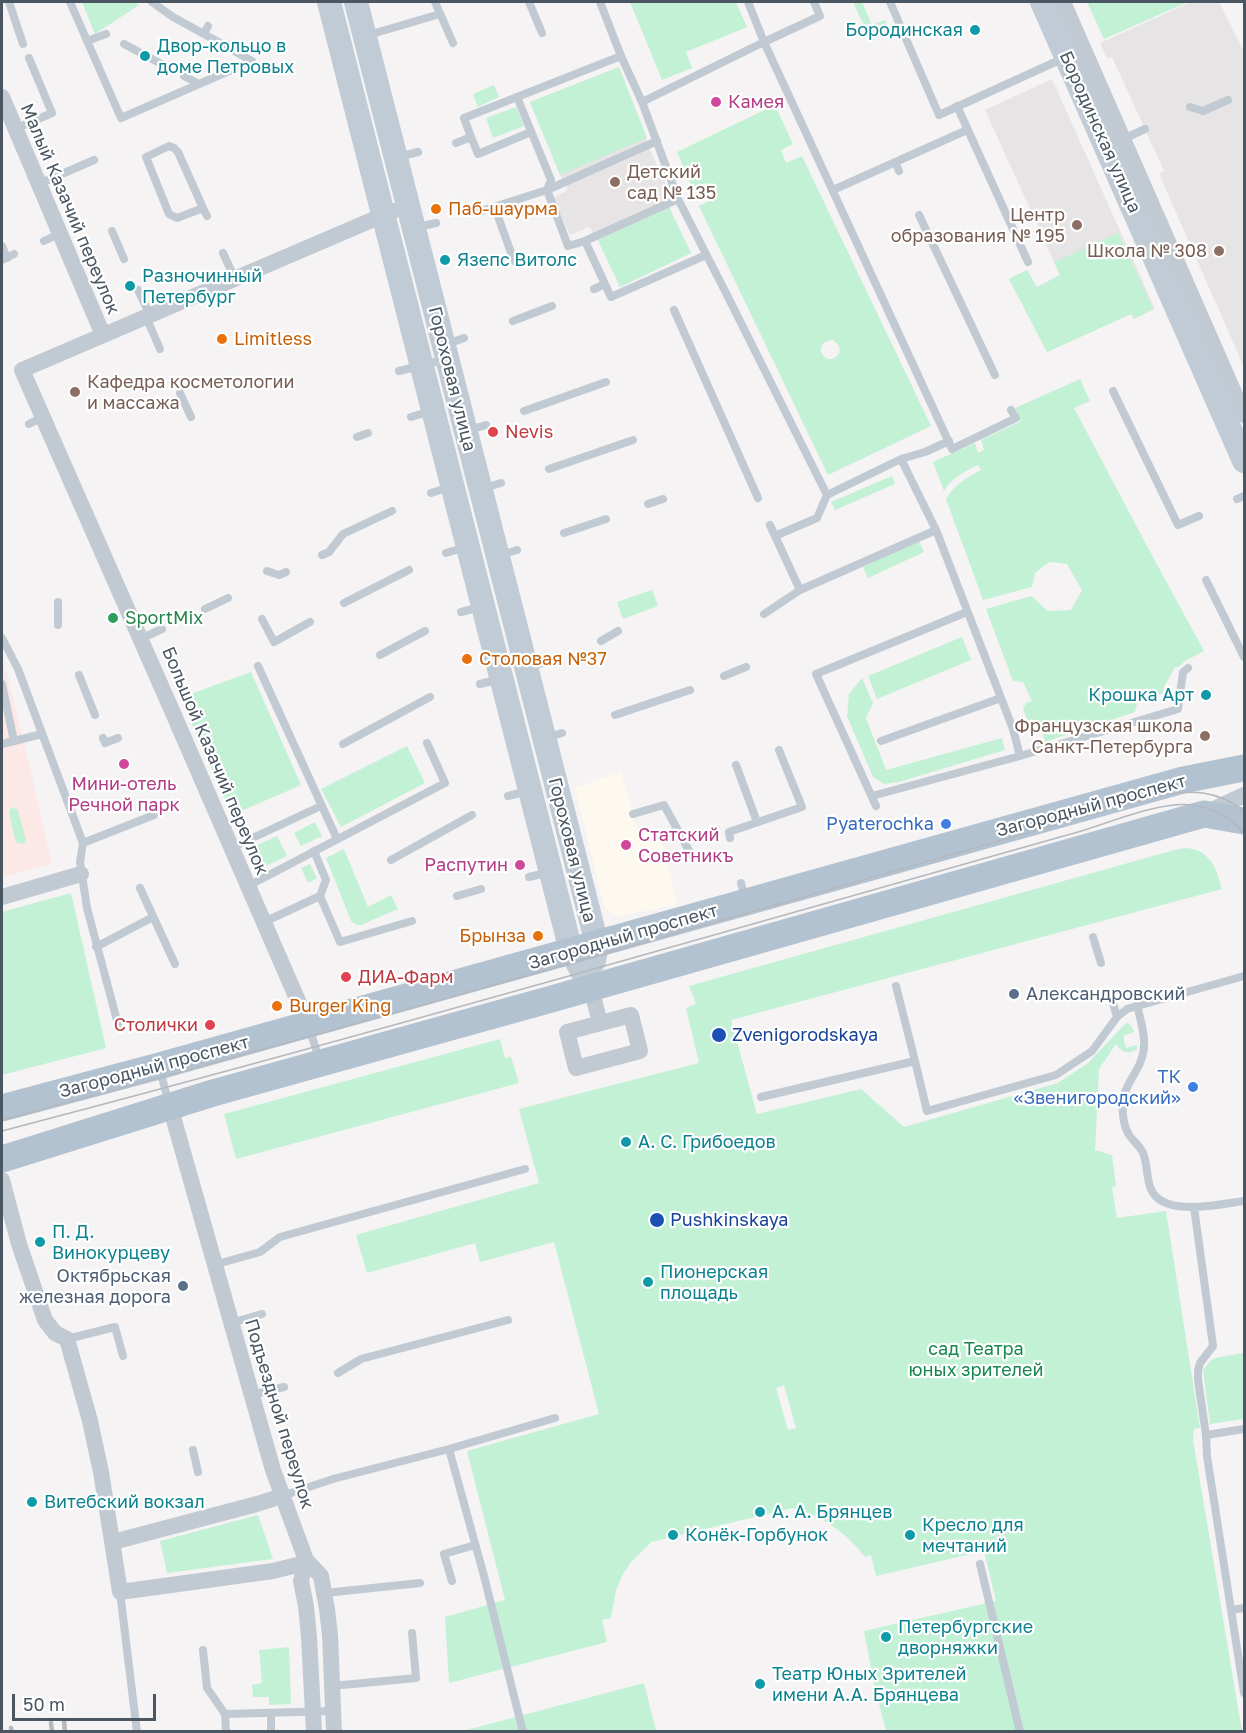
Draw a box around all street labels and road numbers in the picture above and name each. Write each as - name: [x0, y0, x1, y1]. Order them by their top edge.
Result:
- street label: Бородинская улица: [1055, 48, 1145, 216]
- street label: Малый Казачий переулок: [16, 100, 124, 318]
- street label: Гороховая улица: [424, 304, 480, 454]
- street label: Большой Казачий переулок: [157, 644, 273, 878]
- street label: Загородный проспект: [994, 770, 1188, 842]
- street label: Гороховая улица: [544, 775, 600, 925]
- street label: Загородный проспект: [526, 900, 720, 974]
- street label: Загородный проспект: [57, 1031, 251, 1103]
- street label: Подъездной переулок: [240, 1316, 318, 1512]

